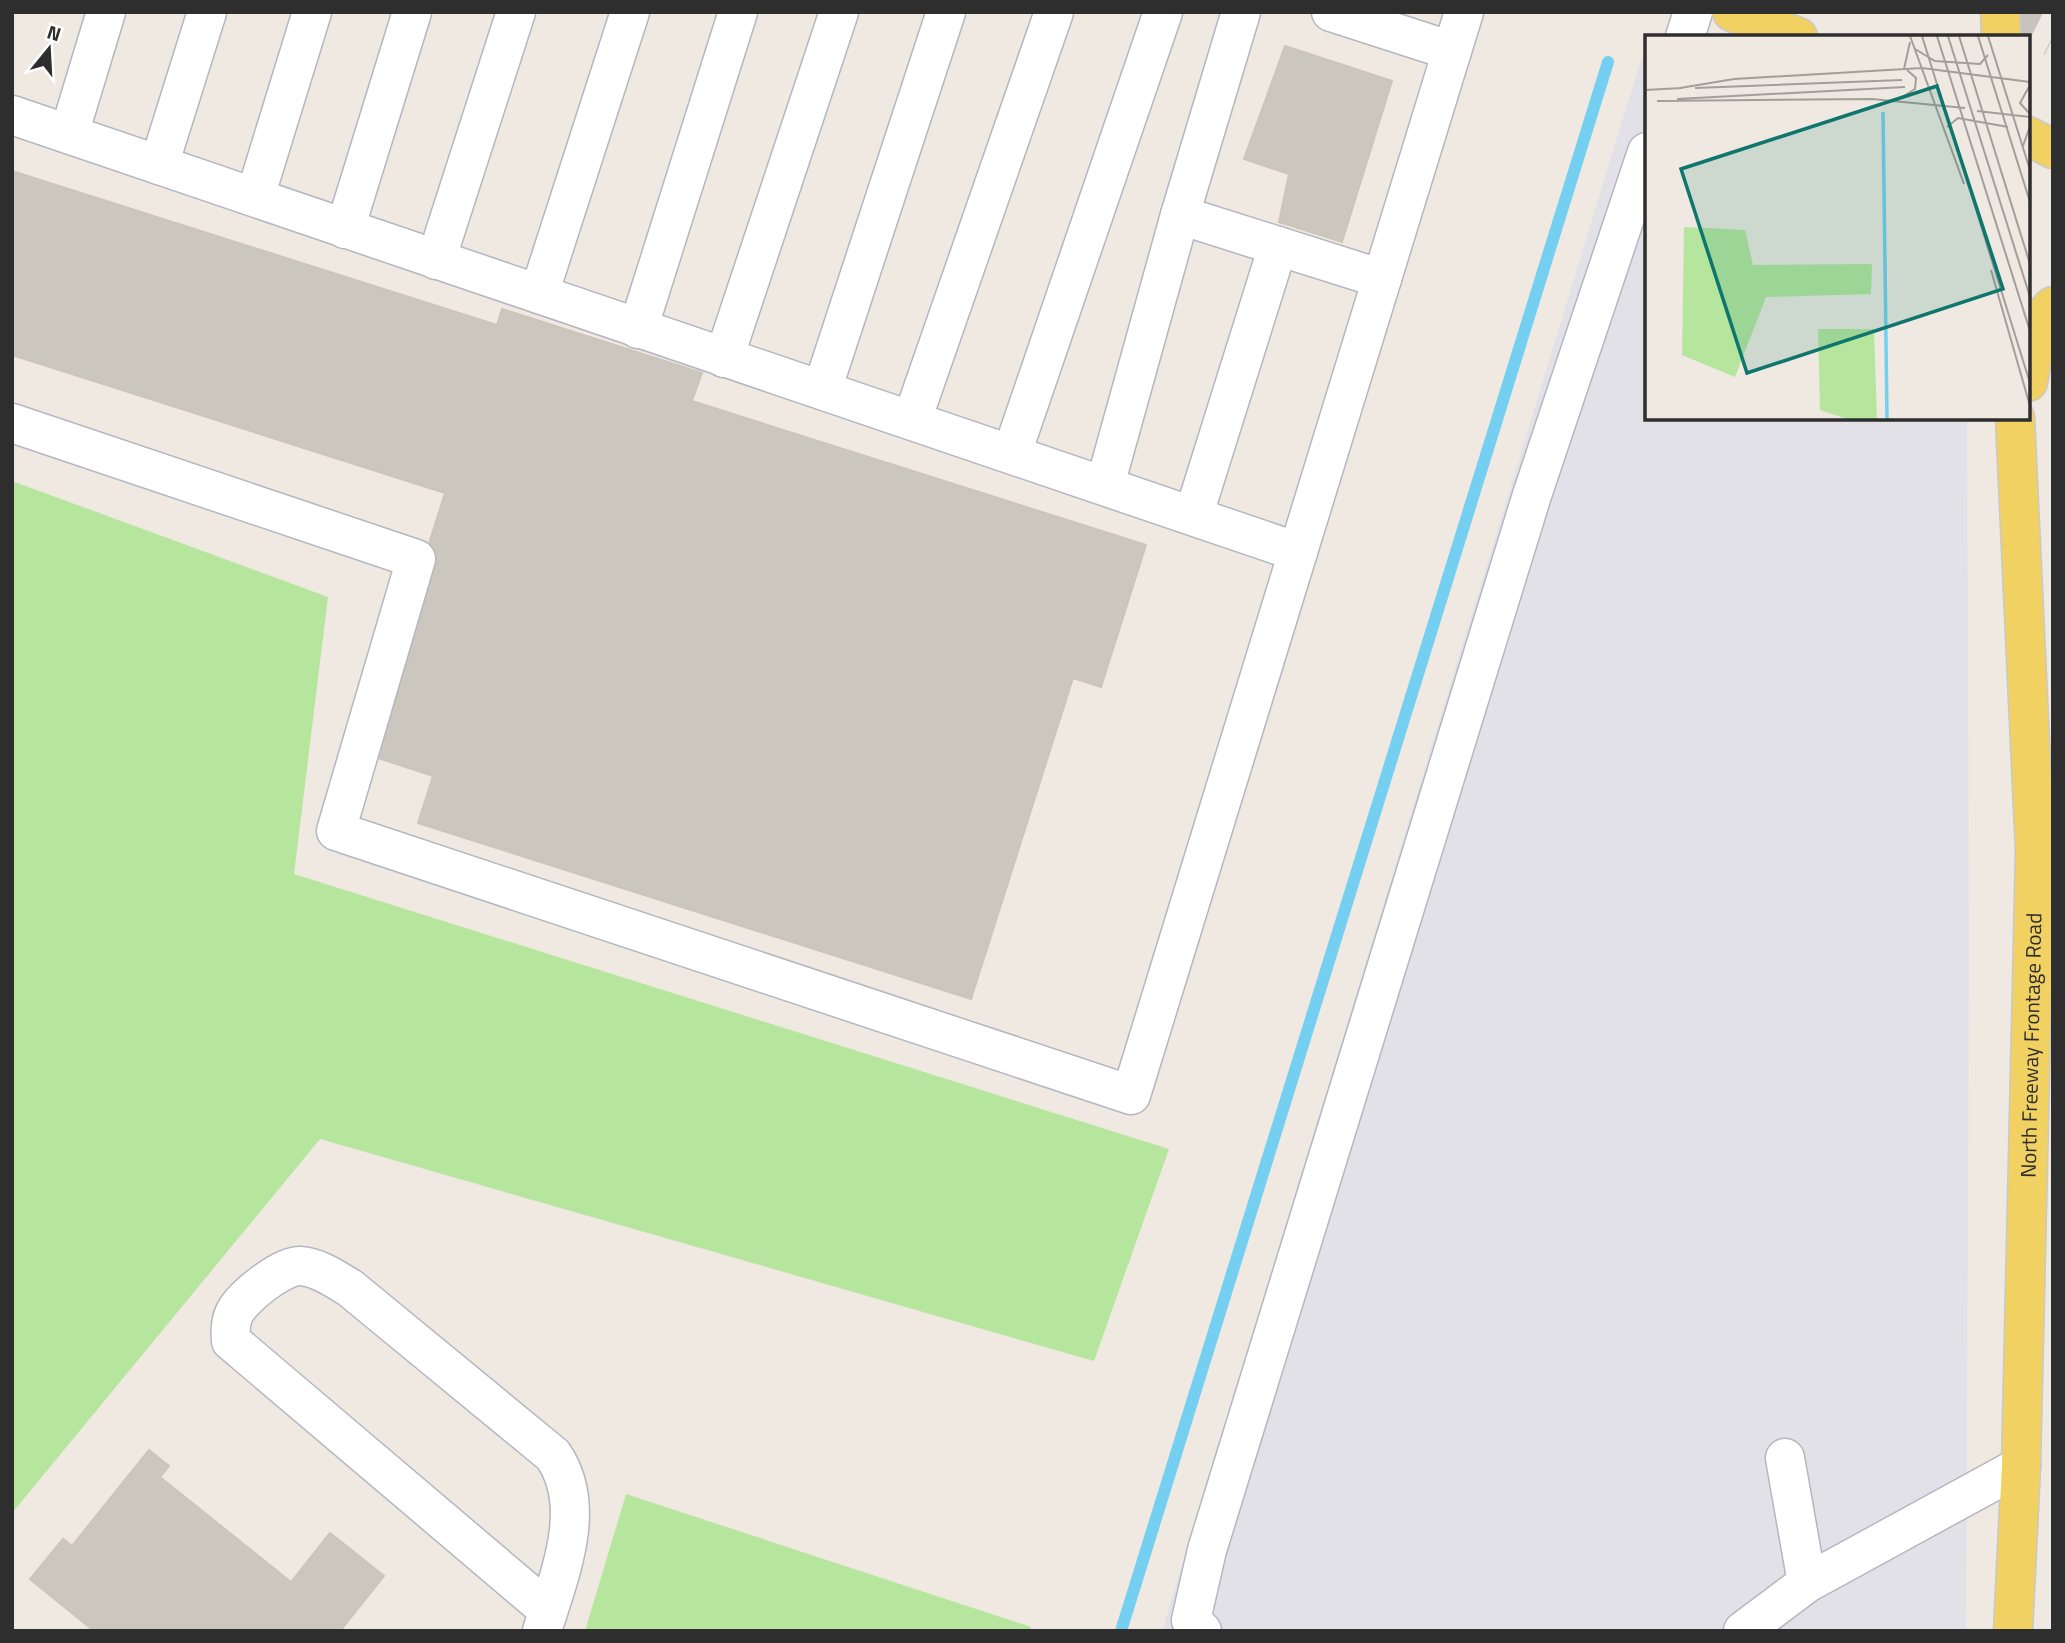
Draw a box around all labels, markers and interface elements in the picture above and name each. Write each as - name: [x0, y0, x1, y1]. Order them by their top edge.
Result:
- north arrow: [14, 14, 84, 84]
- text: N: [44, 17, 65, 48]
- inset map: [1645, 35, 2030, 420]
- street label: North Freeway Frontage Road: [2012, 912, 2050, 1178]

